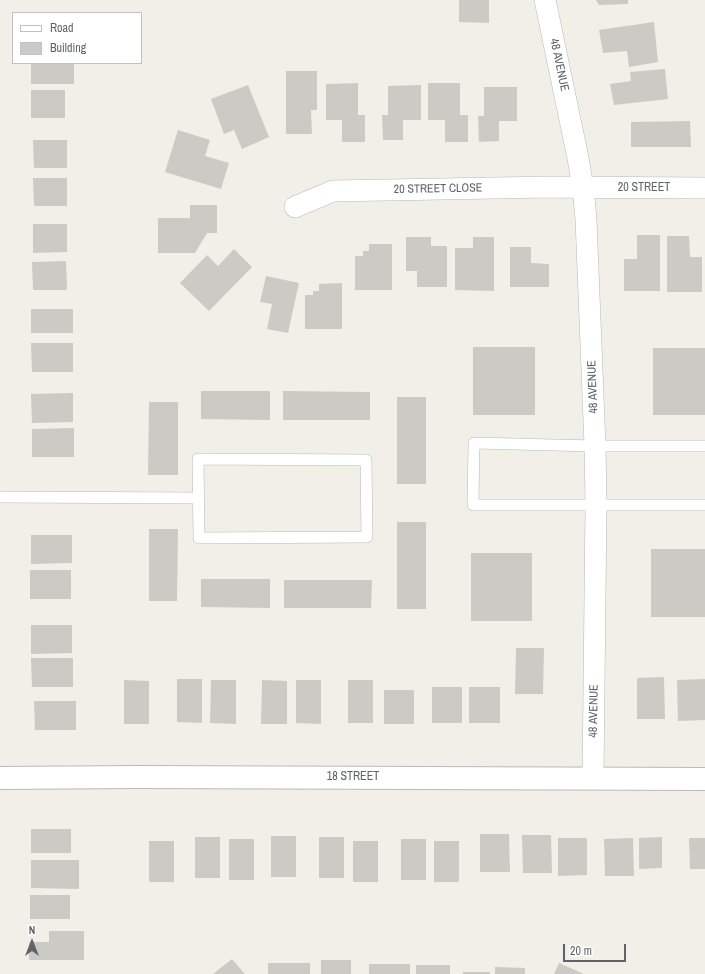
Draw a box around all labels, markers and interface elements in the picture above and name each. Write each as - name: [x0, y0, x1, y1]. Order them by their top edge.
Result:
- legend: [12, 12, 142, 64]
- text: Road: [50, 20, 74, 36]
- street label: 48 AVENUE: [546, 37, 572, 93]
- text: Building: [50, 40, 86, 56]
- street label: 20 STREET CLOSE: [394, 181, 482, 197]
- street label: 20 STREET: [618, 181, 670, 195]
- street label: 48 AVENUE: [585, 360, 601, 414]
- street label: 48 AVENUE: [586, 684, 602, 738]
- street label: 18 STREET: [327, 770, 379, 784]
- north arrow: [12, 922, 52, 962]
- text: N: [29, 923, 35, 937]
- scale bar: [565, 936, 628, 962]
- text: 20 m: [570, 943, 592, 959]

